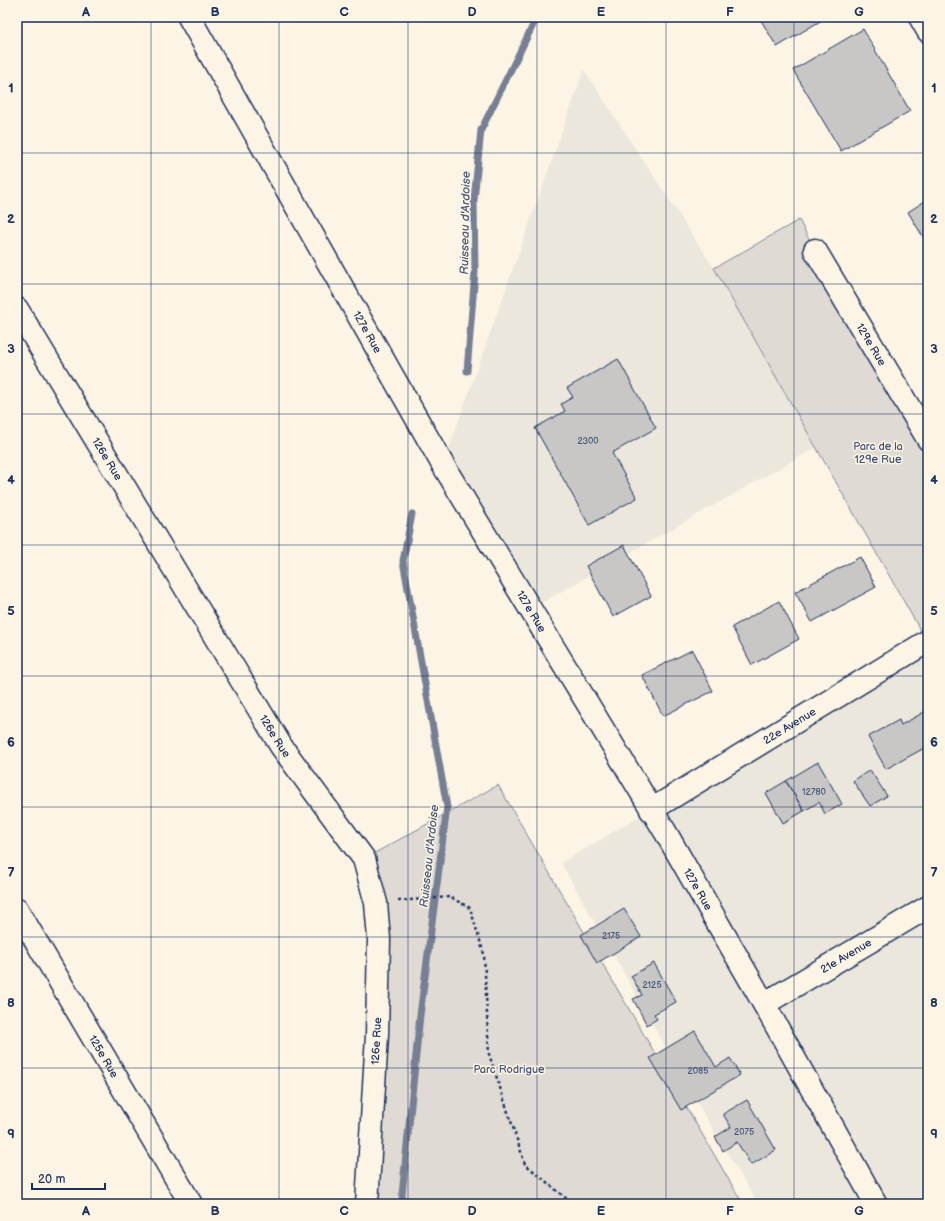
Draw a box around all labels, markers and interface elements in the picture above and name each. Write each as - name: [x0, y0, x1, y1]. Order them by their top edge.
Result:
- text: A: [81, 4, 90, 20]
- text: B: [210, 4, 220, 20]
- text: C: [339, 4, 349, 20]
- text: D: [467, 4, 477, 20]
- text: E: [597, 4, 606, 20]
- text: F: [726, 4, 734, 20]
- text: G: [854, 4, 864, 20]
- text: 1: [8, 80, 14, 96]
- text: 1: [931, 80, 937, 96]
- water label: Ruisseau d'Ardoise: [457, 171, 474, 275]
- text: 2: [7, 211, 15, 227]
- text: 2: [930, 211, 938, 227]
- street label: 127e Rue: [350, 309, 384, 356]
- street label: 129e Rue: [853, 321, 889, 369]
- text: 3: [7, 341, 15, 357]
- text: 3: [930, 341, 938, 357]
- street label: 126e Rue: [89, 435, 125, 483]
- house number: 2300: [577, 436, 599, 447]
- park label: Parc de la 129e Rue: [853, 440, 903, 466]
- text: 4: [7, 472, 15, 488]
- text: 4: [930, 472, 938, 488]
- street label: 127e Rue: [514, 588, 549, 635]
- text: 5: [7, 603, 15, 619]
- text: 5: [930, 603, 938, 619]
- street label: 22e Avenue: [761, 705, 819, 747]
- street label: 126e Rue: [257, 713, 293, 760]
- text: 6: [7, 734, 15, 750]
- text: 6: [930, 734, 938, 750]
- house number: 12780: [802, 787, 826, 798]
- water label: Ruisseau d'Ardoise: [417, 804, 442, 908]
- text: 7: [7, 865, 15, 881]
- text: 7: [930, 865, 938, 881]
- street label: 127e Rue: [681, 866, 715, 913]
- house number: 2175: [602, 931, 620, 942]
- street label: 21e Avenue: [818, 936, 874, 976]
- house number: 2125: [642, 980, 662, 991]
- text: 8: [7, 995, 15, 1011]
- text: 8: [930, 995, 938, 1011]
- street label: 126e Rue: [369, 1017, 384, 1065]
- street label: 125e Rue: [86, 1033, 121, 1081]
- park label: Parc Rodrigue: [473, 1063, 545, 1076]
- house number: 2085: [687, 1066, 709, 1077]
- text: 9: [7, 1126, 15, 1142]
- text: 9: [930, 1126, 938, 1142]
- house number: 2075: [734, 1127, 754, 1138]
- scale bar: [32, 1165, 105, 1191]
- text: 20 m: [38, 1172, 65, 1187]
- text: A: [81, 1203, 90, 1219]
- text: B: [210, 1203, 220, 1219]
- text: C: [339, 1203, 349, 1219]
- text: D: [467, 1203, 477, 1219]
- text: E: [597, 1203, 606, 1219]
- text: F: [726, 1203, 734, 1219]
- text: G: [854, 1203, 864, 1219]

